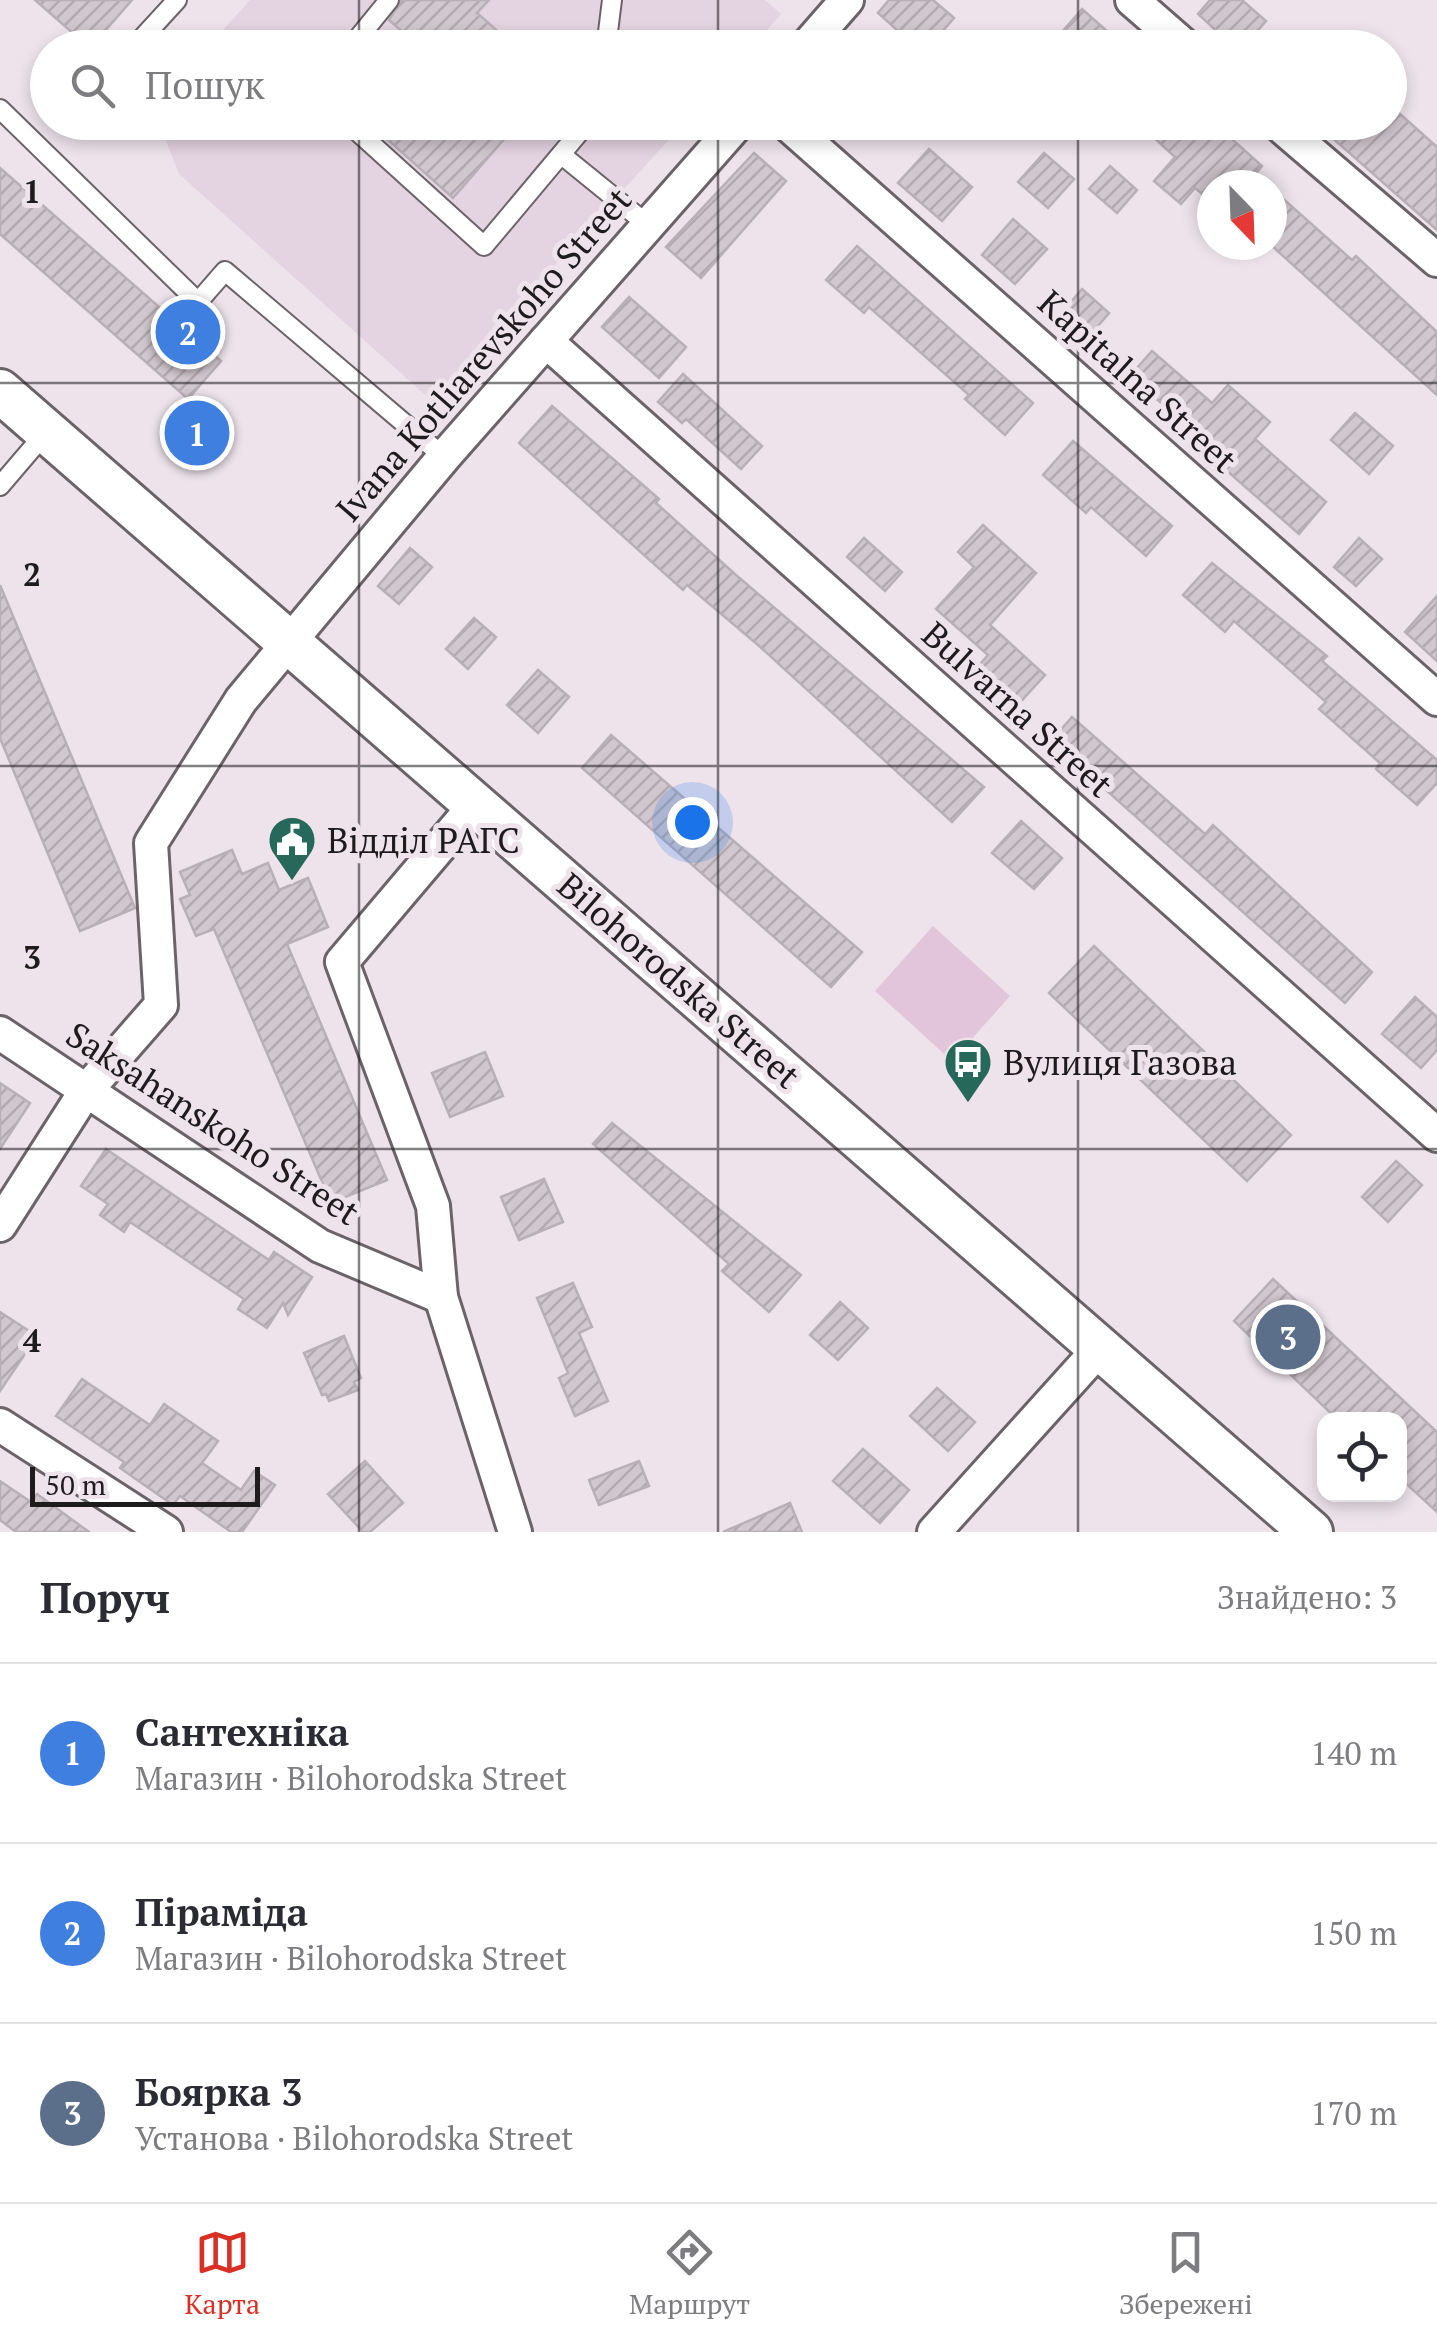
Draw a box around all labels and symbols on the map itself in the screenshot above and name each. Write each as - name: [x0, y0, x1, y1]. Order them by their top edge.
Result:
- text: 1: [23, 170, 41, 212]
- north arrow: [1197, 170, 1287, 260]
- street label: Ivana Kotliarevskoho Street: [325, 177, 641, 531]
- street label: Kapitalna Street: [1029, 280, 1247, 482]
- pin: 2: [156, 294, 220, 370]
- pin: 1: [164, 396, 230, 470]
- text: 2: [23, 553, 41, 595]
- street label: Bulvarna Street: [913, 611, 1123, 807]
- your location: [667, 797, 718, 848]
- public building icon: Відділ РАГС: [266, 814, 318, 882]
- place label: Відділ РАГС: [327, 817, 520, 863]
- street label: Bilohorodska Street: [548, 862, 810, 1098]
- text: 3: [23, 936, 41, 978]
- street label: Saksahanskoho Street: [58, 1011, 368, 1235]
- bus stop icon: Вулиця Газова: [942, 1036, 994, 1104]
- place label: Вулиця Газова: [1003, 1039, 1237, 1085]
- pin: 3: [1256, 1300, 1320, 1374]
- text: 4: [23, 1319, 41, 1361]
- scale bar: [30, 1462, 260, 1506]

